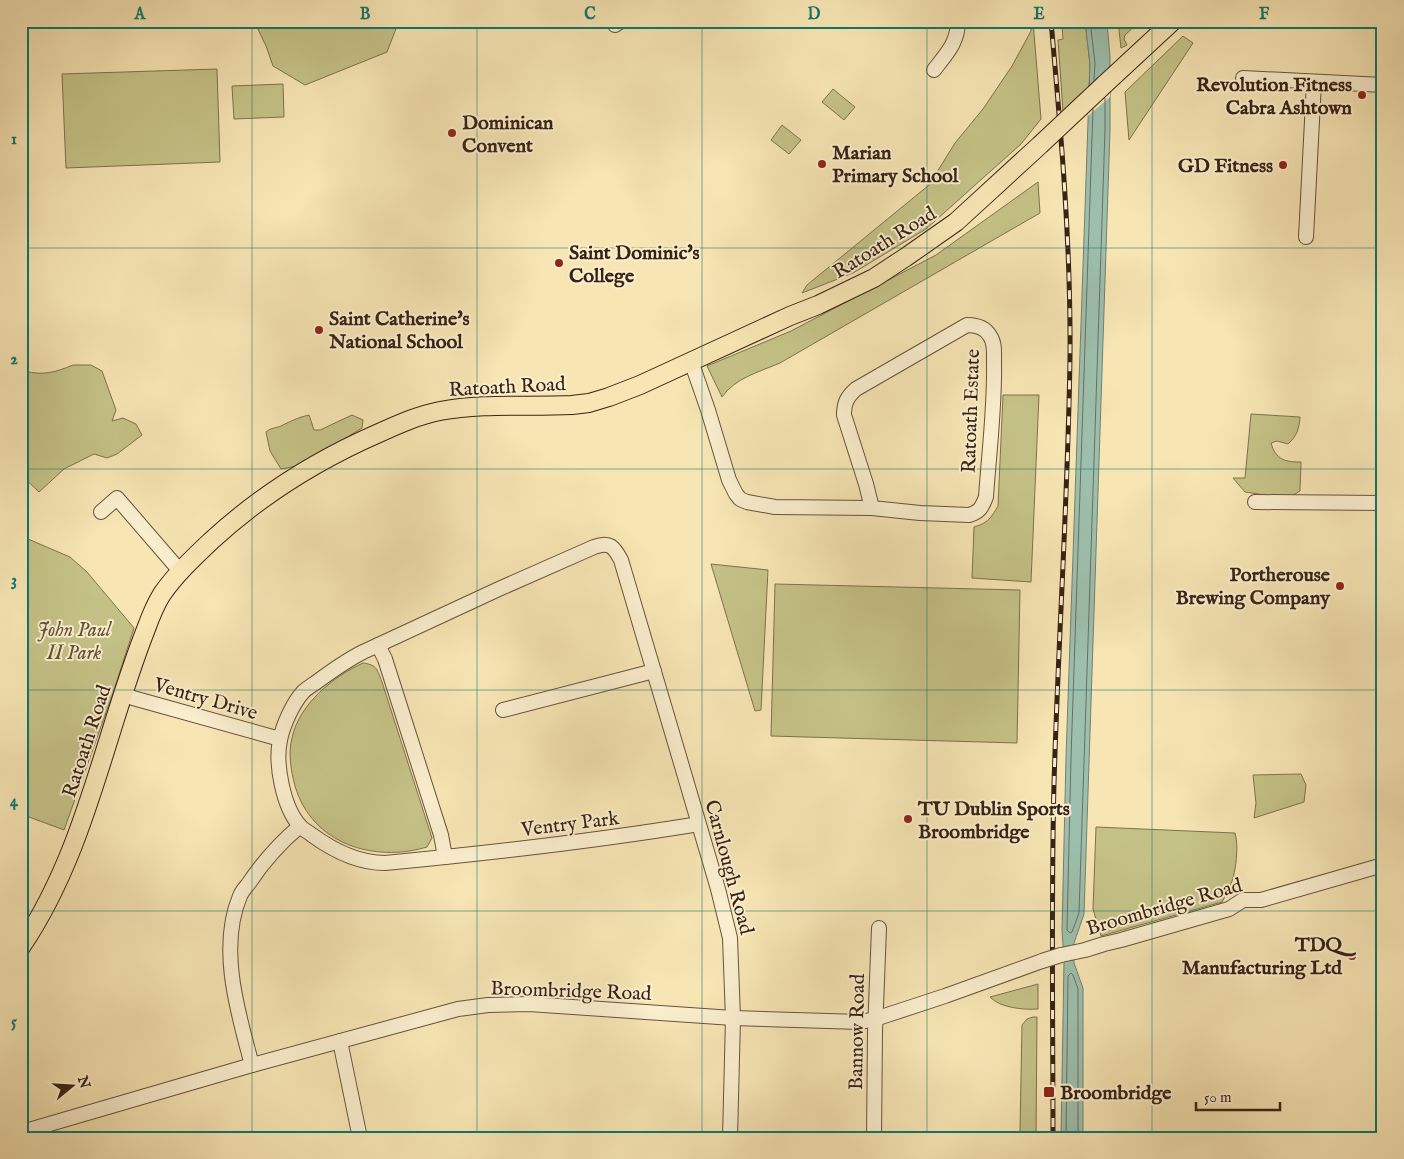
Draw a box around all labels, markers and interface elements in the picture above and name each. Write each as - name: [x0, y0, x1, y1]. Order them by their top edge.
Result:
- text: A: [134, 5, 147, 25]
- text: B: [360, 5, 371, 25]
- text: C: [584, 5, 596, 25]
- text: D: [808, 5, 821, 25]
- text: E: [1033, 5, 1045, 25]
- text: F: [1259, 5, 1270, 25]
- place label: Revolution Fitness Cabra Ashtown: [1196, 73, 1352, 121]
- marker: Revolution Fitness Cabra Ashtown: [1356, 89, 1368, 101]
- place label: Dominican Convent: [462, 111, 554, 159]
- marker: Dominican Convent: [446, 127, 458, 139]
- text: 1: [11, 130, 17, 150]
- place label: Marian Primary School: [832, 141, 959, 189]
- place label: GD Fitness: [1178, 154, 1273, 179]
- marker: Marian Primary School: [816, 158, 828, 170]
- marker: GD Fitness: [1277, 159, 1289, 171]
- street label: Ratoath Road: [829, 201, 941, 285]
- place label: Saint Dominic's College: [569, 241, 700, 289]
- marker: Saint Dominic's College: [553, 257, 565, 269]
- place label: Saint Catherine's National School: [328, 307, 470, 355]
- marker: Saint Catherine's National School: [313, 324, 325, 336]
- street label: Ratoath Estate: [957, 348, 986, 474]
- text: 2: [10, 350, 18, 370]
- street label: Ratoath Road: [448, 372, 567, 403]
- place label: Portherouse Brewing Company: [1176, 563, 1331, 611]
- text: 3: [11, 571, 17, 591]
- marker: Portherouse Brewing Company: [1334, 580, 1346, 592]
- park label: John Paul II Park: [37, 618, 113, 666]
- street label: Ventry Drive: [150, 672, 260, 726]
- street label: Ratoath Road: [57, 682, 118, 801]
- text: 4: [10, 792, 19, 812]
- street label: Carnlough Road: [699, 797, 759, 938]
- place label: TU Dublin Sports Broombridge: [917, 797, 1070, 845]
- street label: Ventry Park: [519, 806, 621, 843]
- marker: TU Dublin Sports Broombridge: [902, 813, 914, 825]
- street label: Broombridge Road: [1084, 873, 1246, 942]
- place label: TDQ Manufacturing Ltd: [1182, 933, 1357, 981]
- marker: TDQ Manufacturing Ltd: [1346, 950, 1358, 962]
- street label: Bannow Road: [844, 973, 871, 1090]
- street label: Broombridge Road: [490, 976, 652, 1007]
- text: 5: [11, 1013, 17, 1033]
- north arrow: [48, 1062, 98, 1112]
- text: N: [73, 1073, 94, 1091]
- scale bar: [1196, 1079, 1280, 1111]
- place label: Broombridge: [1060, 1081, 1172, 1106]
- marker: Broombridge: [1042, 1085, 1056, 1099]
- text: 50 m: [1204, 1088, 1232, 1107]

